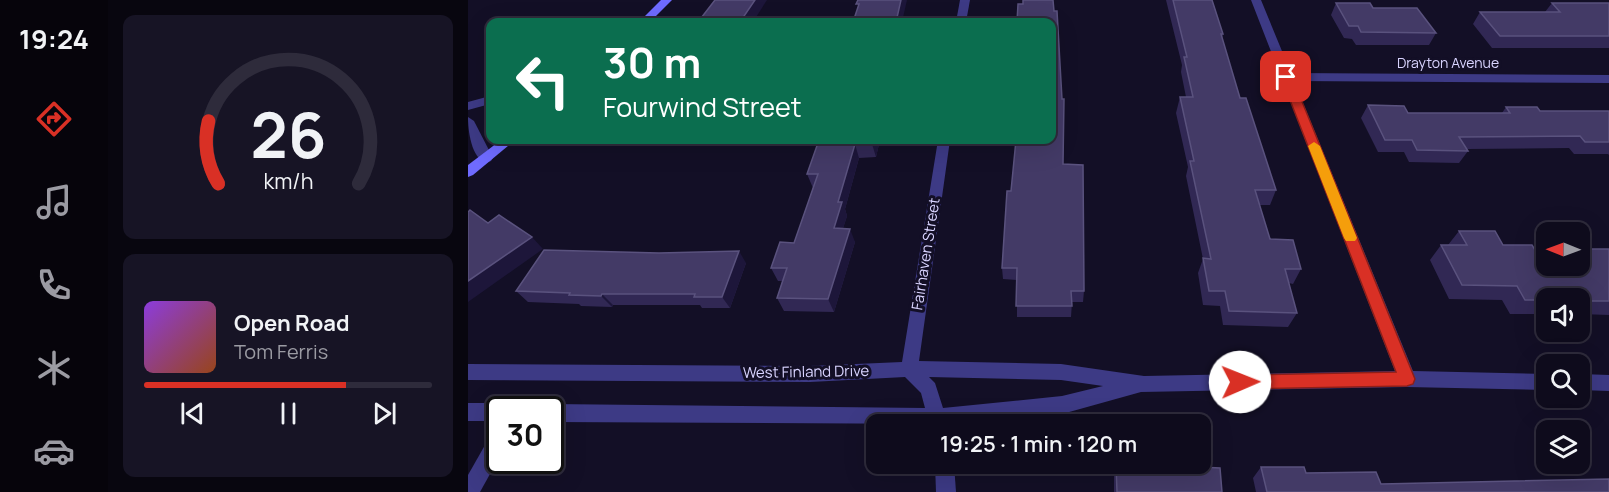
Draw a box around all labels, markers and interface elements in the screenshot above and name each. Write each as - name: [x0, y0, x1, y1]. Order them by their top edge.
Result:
- text: 19:24: [19, 20, 89, 57]
- text: 30 m: [603, 33, 701, 91]
- icon: left: [504, 42, 582, 120]
- pin: [1260, 51, 1311, 102]
- street label: Drayton Avenue: [1397, 53, 1499, 72]
- icon: arrive: [1269, 60, 1302, 93]
- text: Fourwind Street: [603, 88, 802, 125]
- text: 26: [250, 91, 326, 177]
- icon: directions: [33, 98, 75, 140]
- text: km/h: [263, 166, 313, 195]
- icon: music: [33, 181, 75, 223]
- street label: Fairhaven Street: [906, 196, 945, 311]
- north arrow: [1536, 222, 1590, 276]
- map controls: [1536, 222, 1590, 474]
- icon: phone: [33, 264, 75, 306]
- button: sound: [1536, 288, 1590, 342]
- text: Open Road: [234, 308, 349, 338]
- text: Tom Ferris: [234, 338, 328, 365]
- icon: climate: [33, 347, 75, 389]
- position arrow: [1208, 350, 1272, 414]
- button: search: [1536, 354, 1590, 408]
- street label: West Finland Drive: [743, 360, 870, 383]
- speed limit sign: 30: [486, 396, 564, 474]
- icon: previous: [176, 397, 209, 430]
- icon: pause: [272, 397, 305, 430]
- icon: next: [368, 397, 401, 430]
- button: layers: [1536, 420, 1590, 474]
- text: 19:25 · 1 min · 120 m: [940, 429, 1137, 459]
- icon: car: [33, 430, 75, 472]

